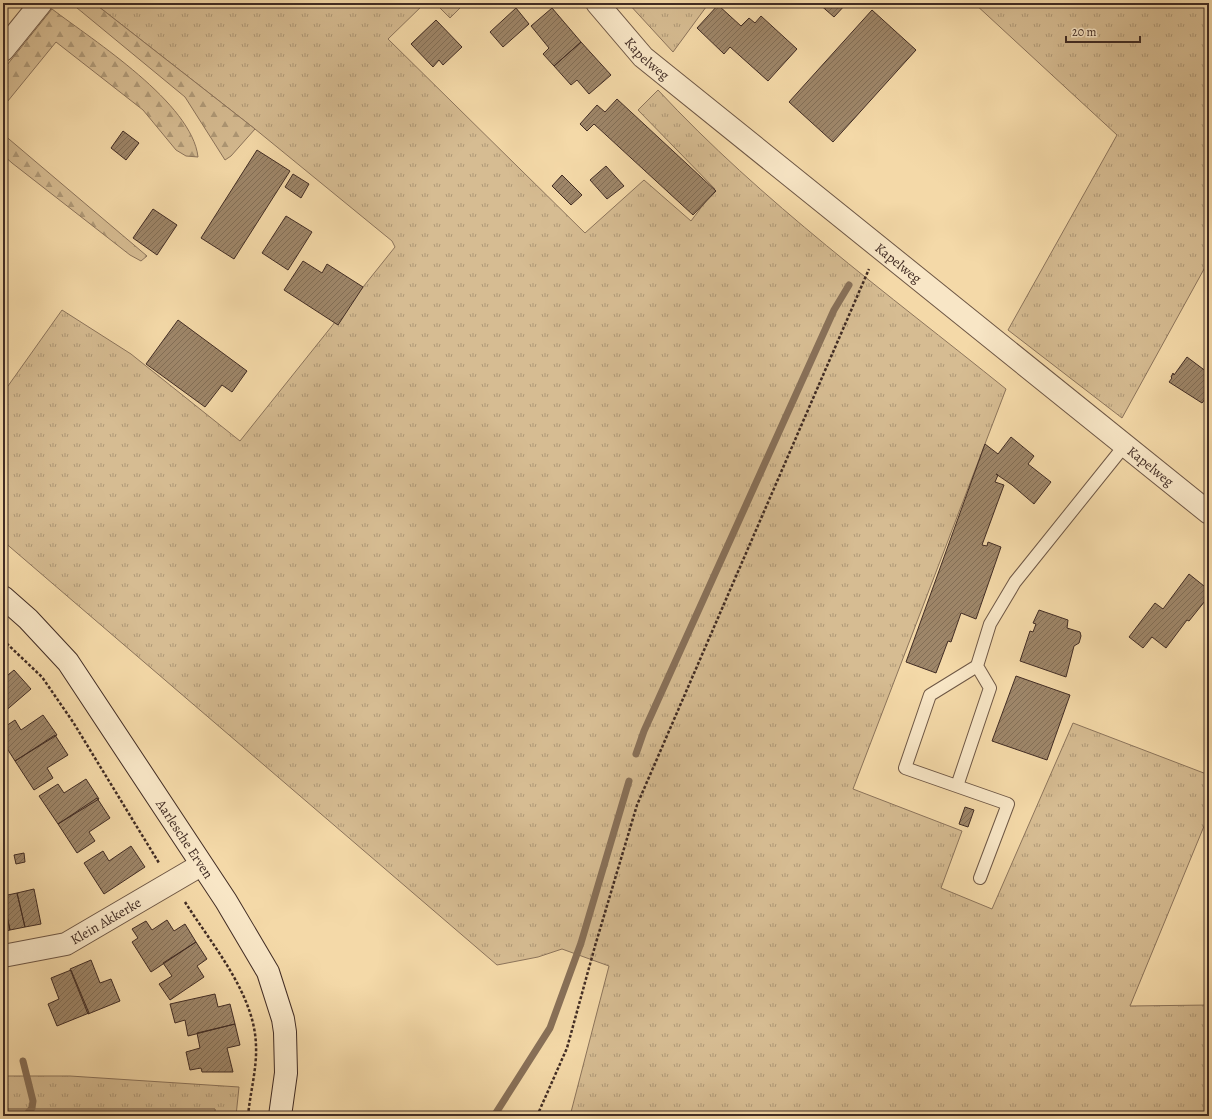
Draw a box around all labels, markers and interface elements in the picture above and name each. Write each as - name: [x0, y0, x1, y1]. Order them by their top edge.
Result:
- scale bar: [1066, 18, 1140, 44]
- text: 20 m: [1072, 24, 1096, 40]
- street label: Kapelweg: [620, 33, 673, 85]
- street label: Kapelweg: [871, 239, 926, 288]
- street label: Kapelweg: [1123, 442, 1178, 491]
- street label: Aarlesche Erven: [151, 795, 218, 883]
- street label: Klein Akkerke: [67, 893, 145, 949]

